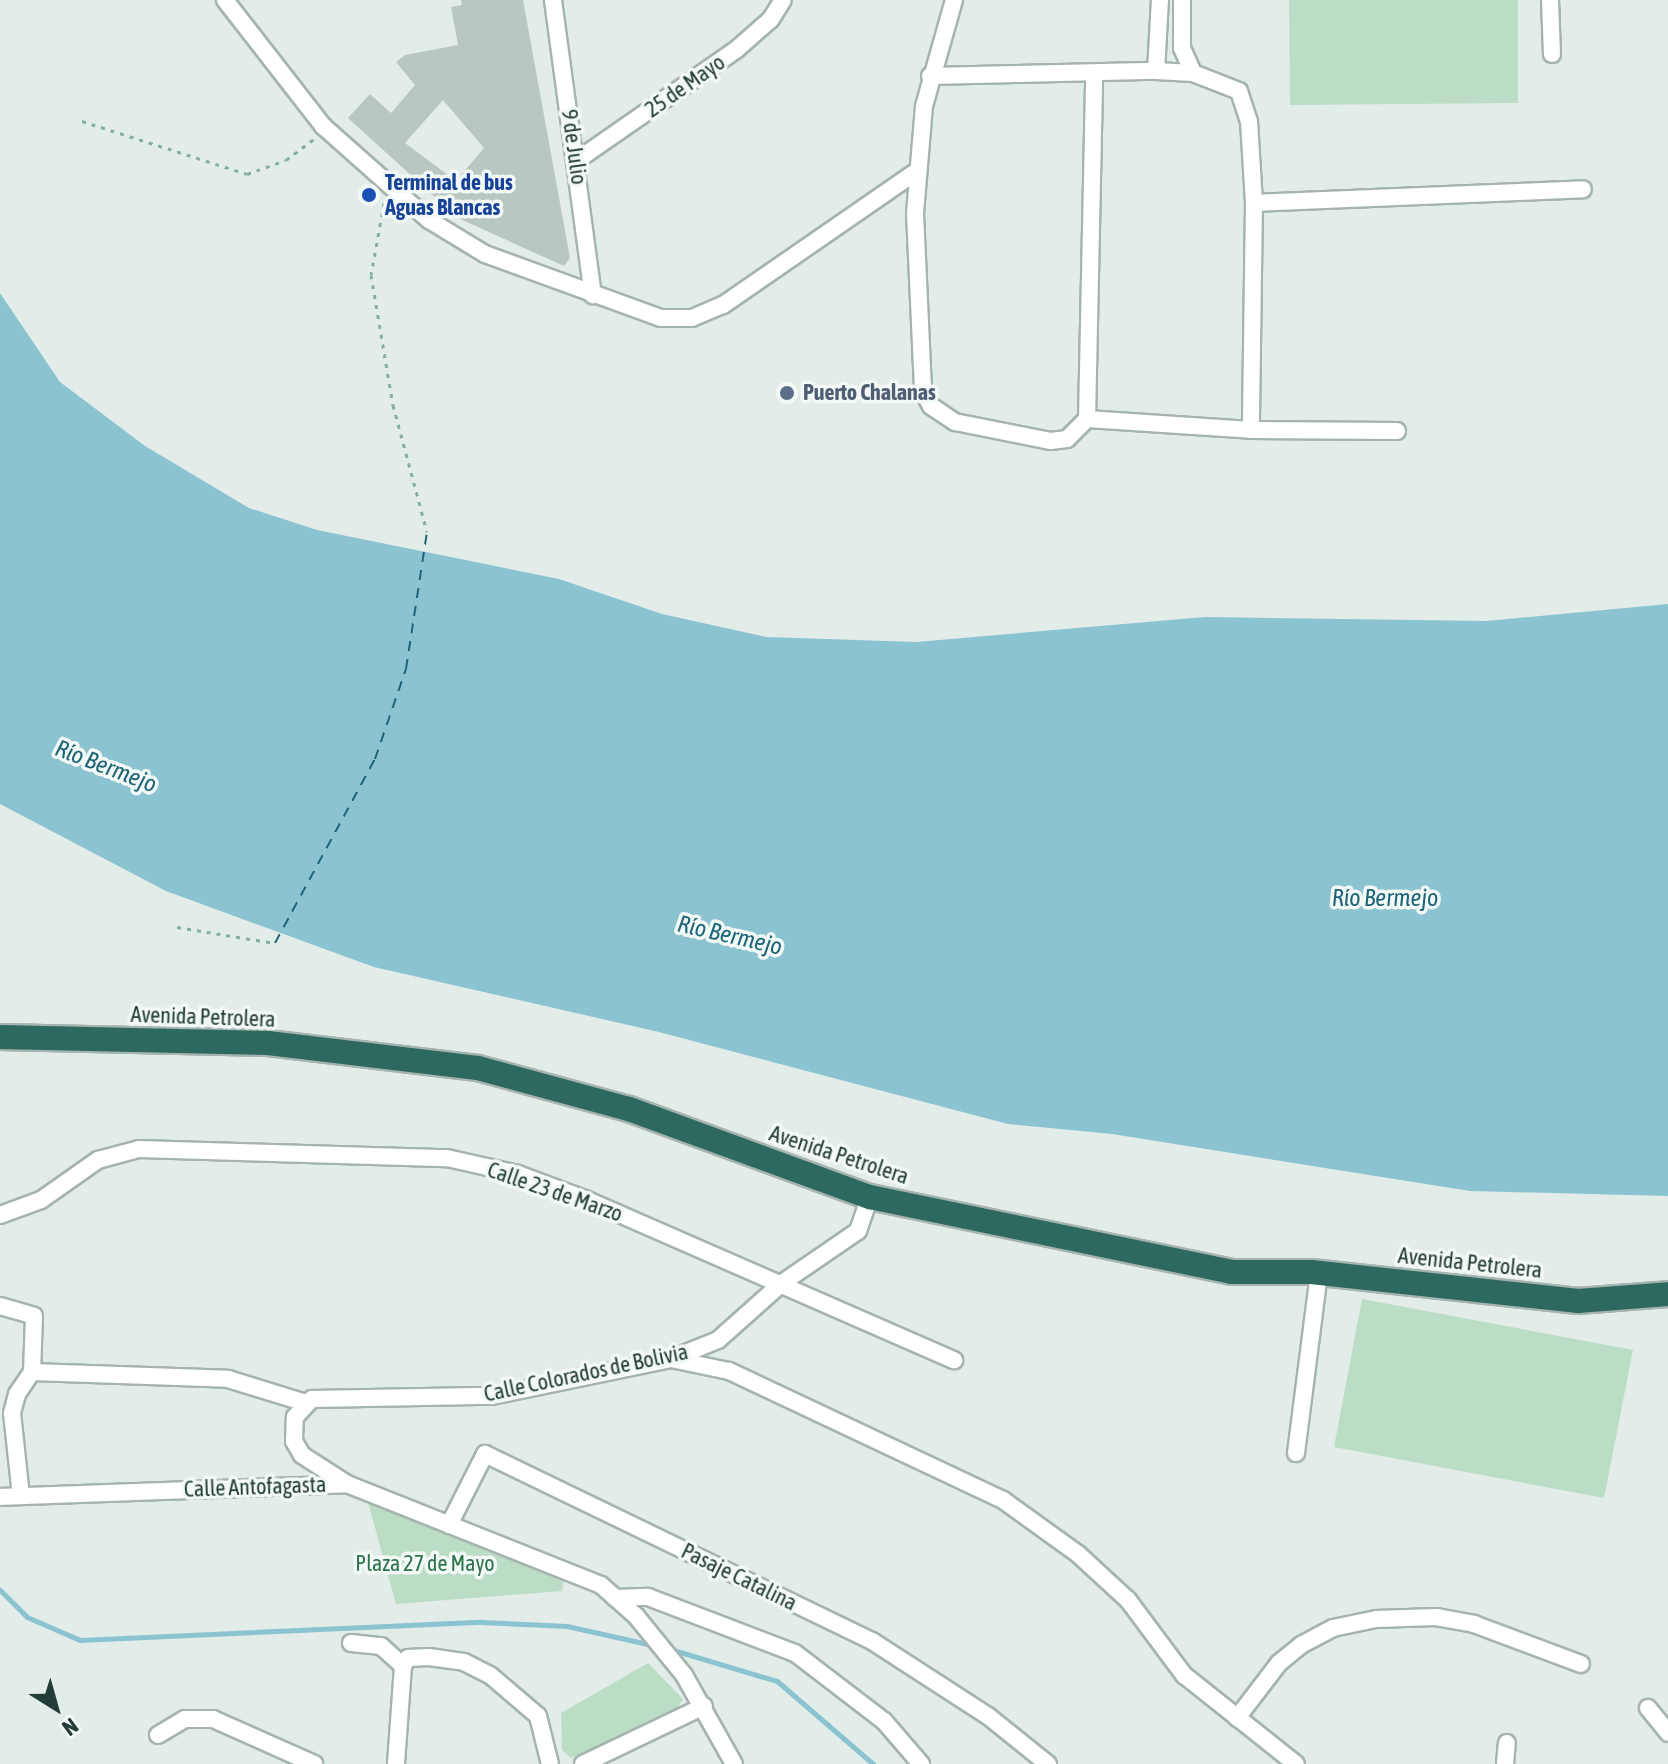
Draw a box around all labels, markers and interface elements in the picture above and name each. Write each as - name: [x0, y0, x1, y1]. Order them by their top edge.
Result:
- street label: 25 de Mayo: [640, 49, 730, 123]
- street label: 9 de Julio: [556, 108, 592, 186]
- place label: Terminal de bus Aguas Blancas: [385, 169, 513, 220]
- marker: Terminal de bus Aguas Blancas: [360, 186, 378, 204]
- place label: Puerto Chalanas: [803, 380, 936, 406]
- marker: Puerto Chalanas: [778, 384, 796, 402]
- water label: Río Bermejo: [51, 733, 161, 799]
- water label: Río Bermejo: [1332, 884, 1438, 912]
- water label: Río Bermejo: [675, 909, 785, 961]
- street label: Avenida Petrolera: [130, 1001, 276, 1033]
- street label: Avenida Petrolera: [766, 1120, 912, 1190]
- street label: Calle 23 de Marzo: [484, 1157, 626, 1227]
- street label: Avenida Petrolera: [1397, 1242, 1543, 1284]
- street label: Calle Colorados de Bolivia: [482, 1338, 690, 1408]
- street label: Calle Antofagasta: [183, 1471, 327, 1503]
- street label: Pasaje Catalina: [677, 1538, 801, 1616]
- park label: Plaza 27 de Mayo: [355, 1551, 495, 1577]
- north arrow: [16, 1668, 96, 1748]
- text: N: [57, 1713, 83, 1741]

